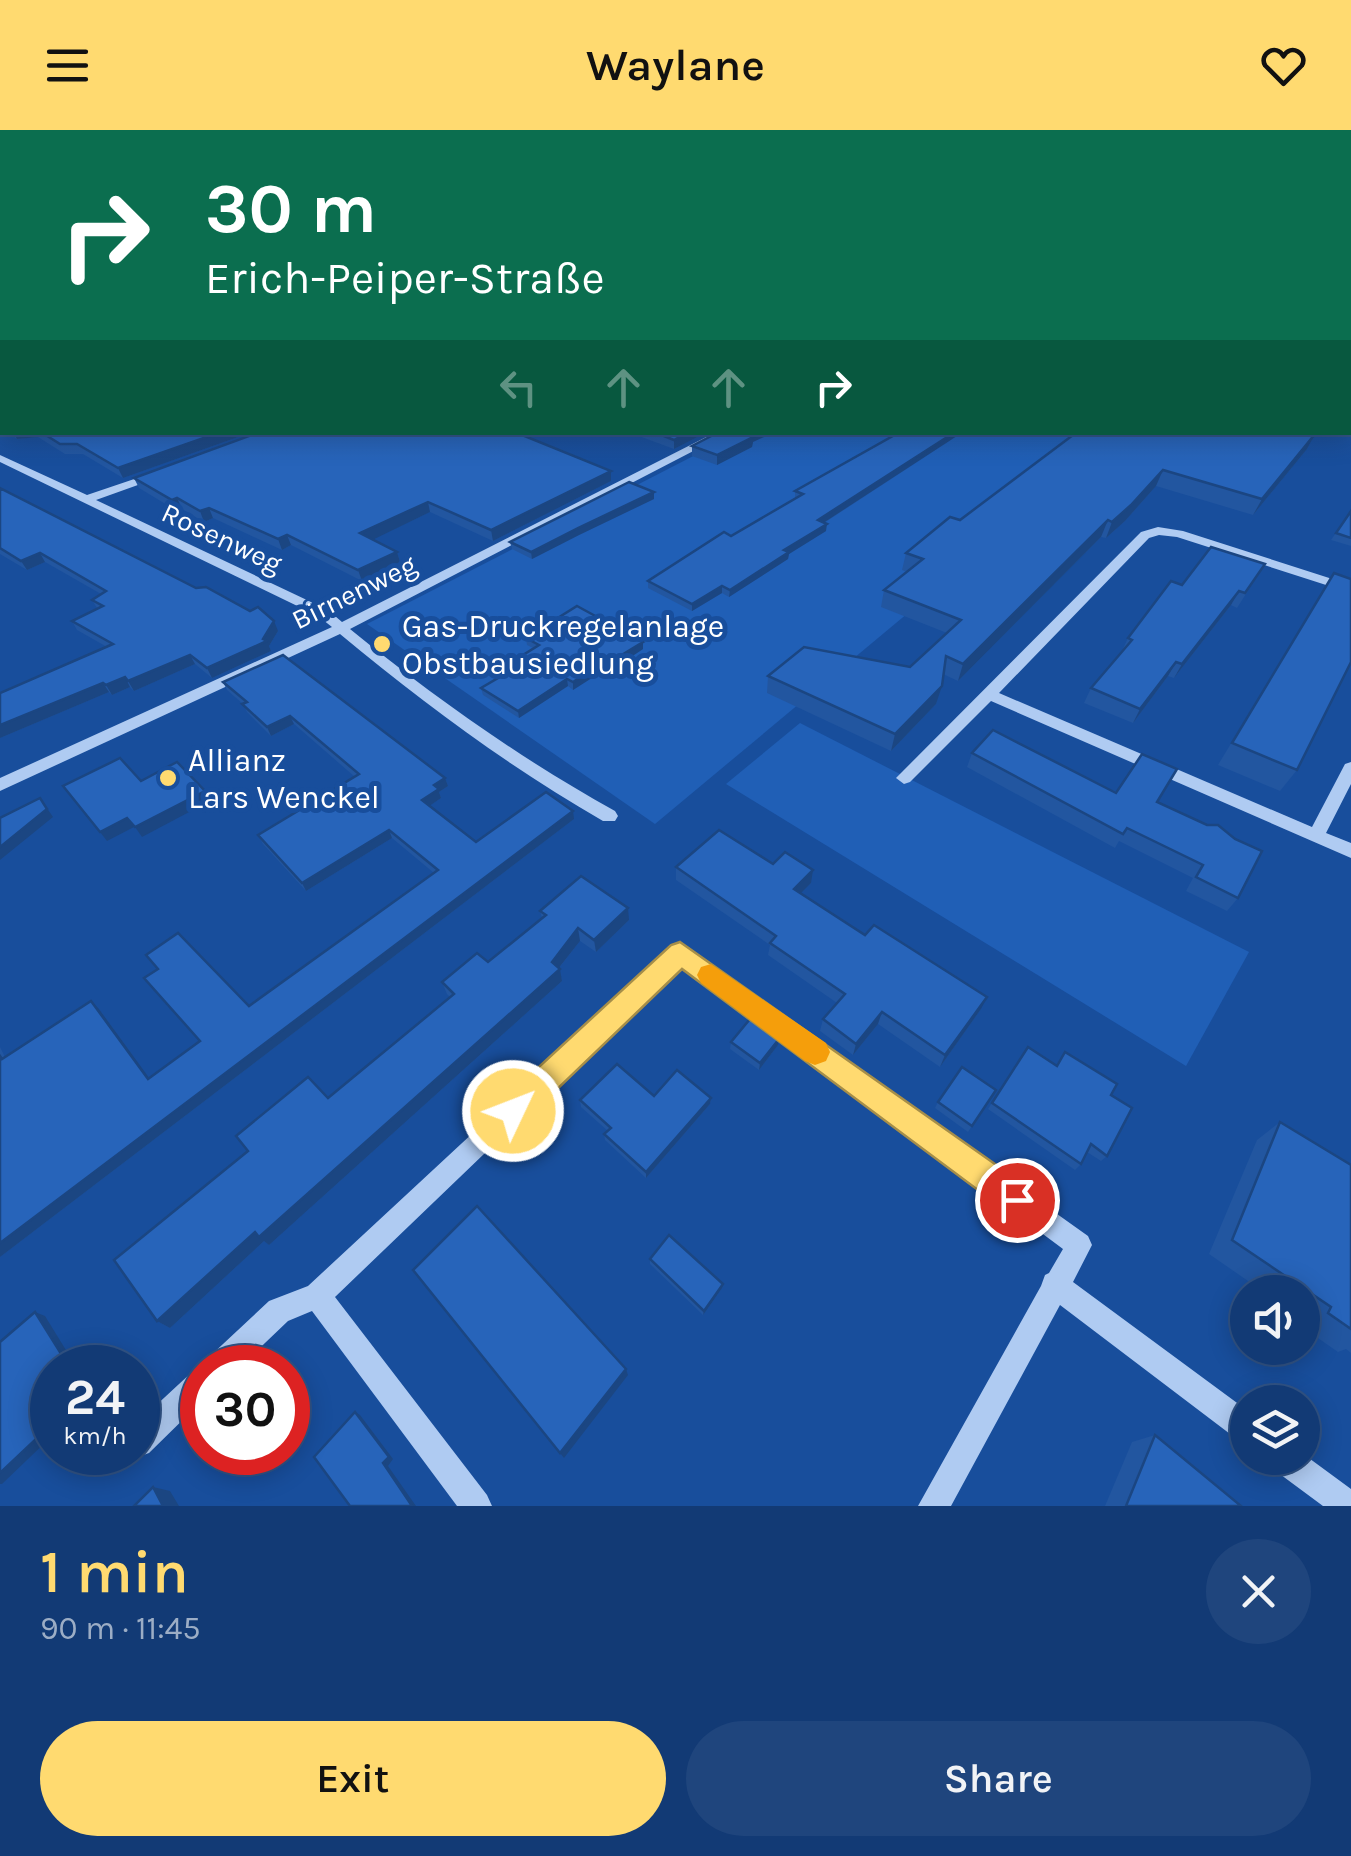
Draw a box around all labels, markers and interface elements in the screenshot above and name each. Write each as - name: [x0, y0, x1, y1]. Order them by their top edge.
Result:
- icon: menu: [40, 38, 95, 93]
- icon: heart: [1256, 38, 1311, 93]
- text: Waylane: [586, 39, 765, 91]
- text: 30 m: [205, 168, 377, 250]
- icon: right: [40, 170, 170, 300]
- text: Erich-Peiper-Straße: [205, 252, 605, 304]
- icon: left: [491, 360, 546, 415]
- icon: ahead: [596, 360, 651, 415]
- icon: ahead: [701, 360, 756, 415]
- icon: right: [806, 360, 861, 415]
- street label: Rosenweg: [157, 496, 288, 580]
- street label: Birnenweg: [286, 548, 422, 636]
- place label: Gas-Druckregelanlage Obstbausiedlung: [402, 608, 724, 682]
- marker: Gas-Druckregelanlage Obstbausiedlung: [371, 633, 393, 655]
- place label: Allianz Lars Wenckel: [188, 742, 380, 816]
- marker: Allianz Lars Wenckel: [157, 767, 179, 789]
- position arrow: [461, 1059, 565, 1163]
- pin: [975, 1158, 1060, 1243]
- icon: arrive: [990, 1173, 1045, 1228]
- map controls: [1230, 1275, 1320, 1475]
- button: sound: [1230, 1275, 1320, 1365]
- speed limit sign: 30: [180, 1345, 310, 1475]
- text: 24: [65, 1368, 125, 1427]
- button: layers: [1230, 1385, 1320, 1475]
- text: km/h: [63, 1421, 127, 1450]
- text: 1 min: [40, 1537, 189, 1607]
- button: close: [1206, 1539, 1311, 1644]
- text: 90 m · 11:45: [40, 1610, 200, 1647]
- button: Exit: [40, 1721, 666, 1836]
- button: Share: [686, 1721, 1311, 1836]

